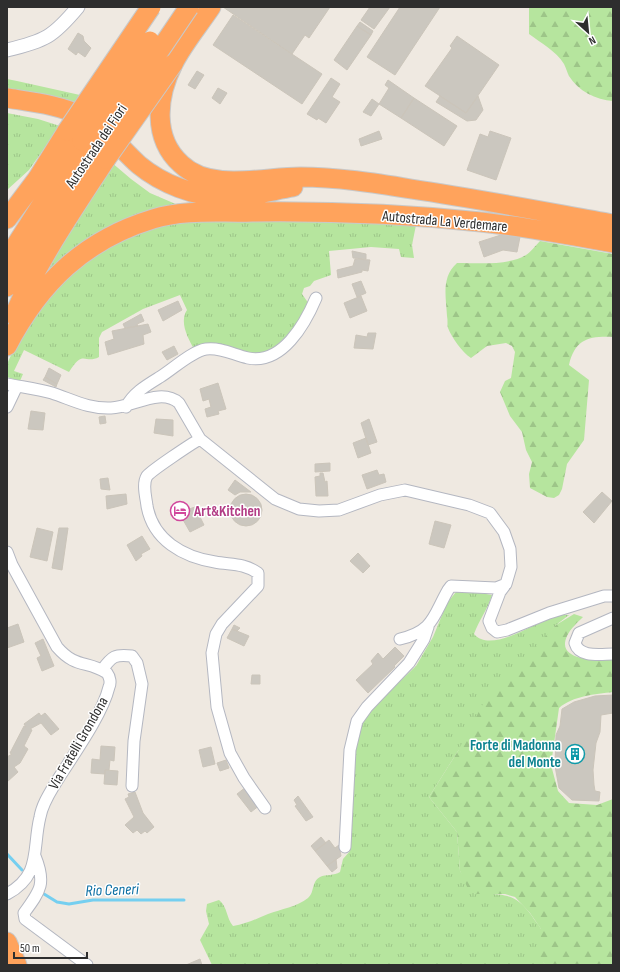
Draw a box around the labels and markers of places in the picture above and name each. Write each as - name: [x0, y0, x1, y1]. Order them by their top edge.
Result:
- hotel icon: Art&Kitchen: [169, 500, 191, 522]
- place label: Art&Kitchen: [193, 502, 261, 521]
- place label: Forte di Madonna del Monte: [470, 736, 561, 772]
- building icon: Forte di Madonna del Monte: [564, 743, 586, 765]

